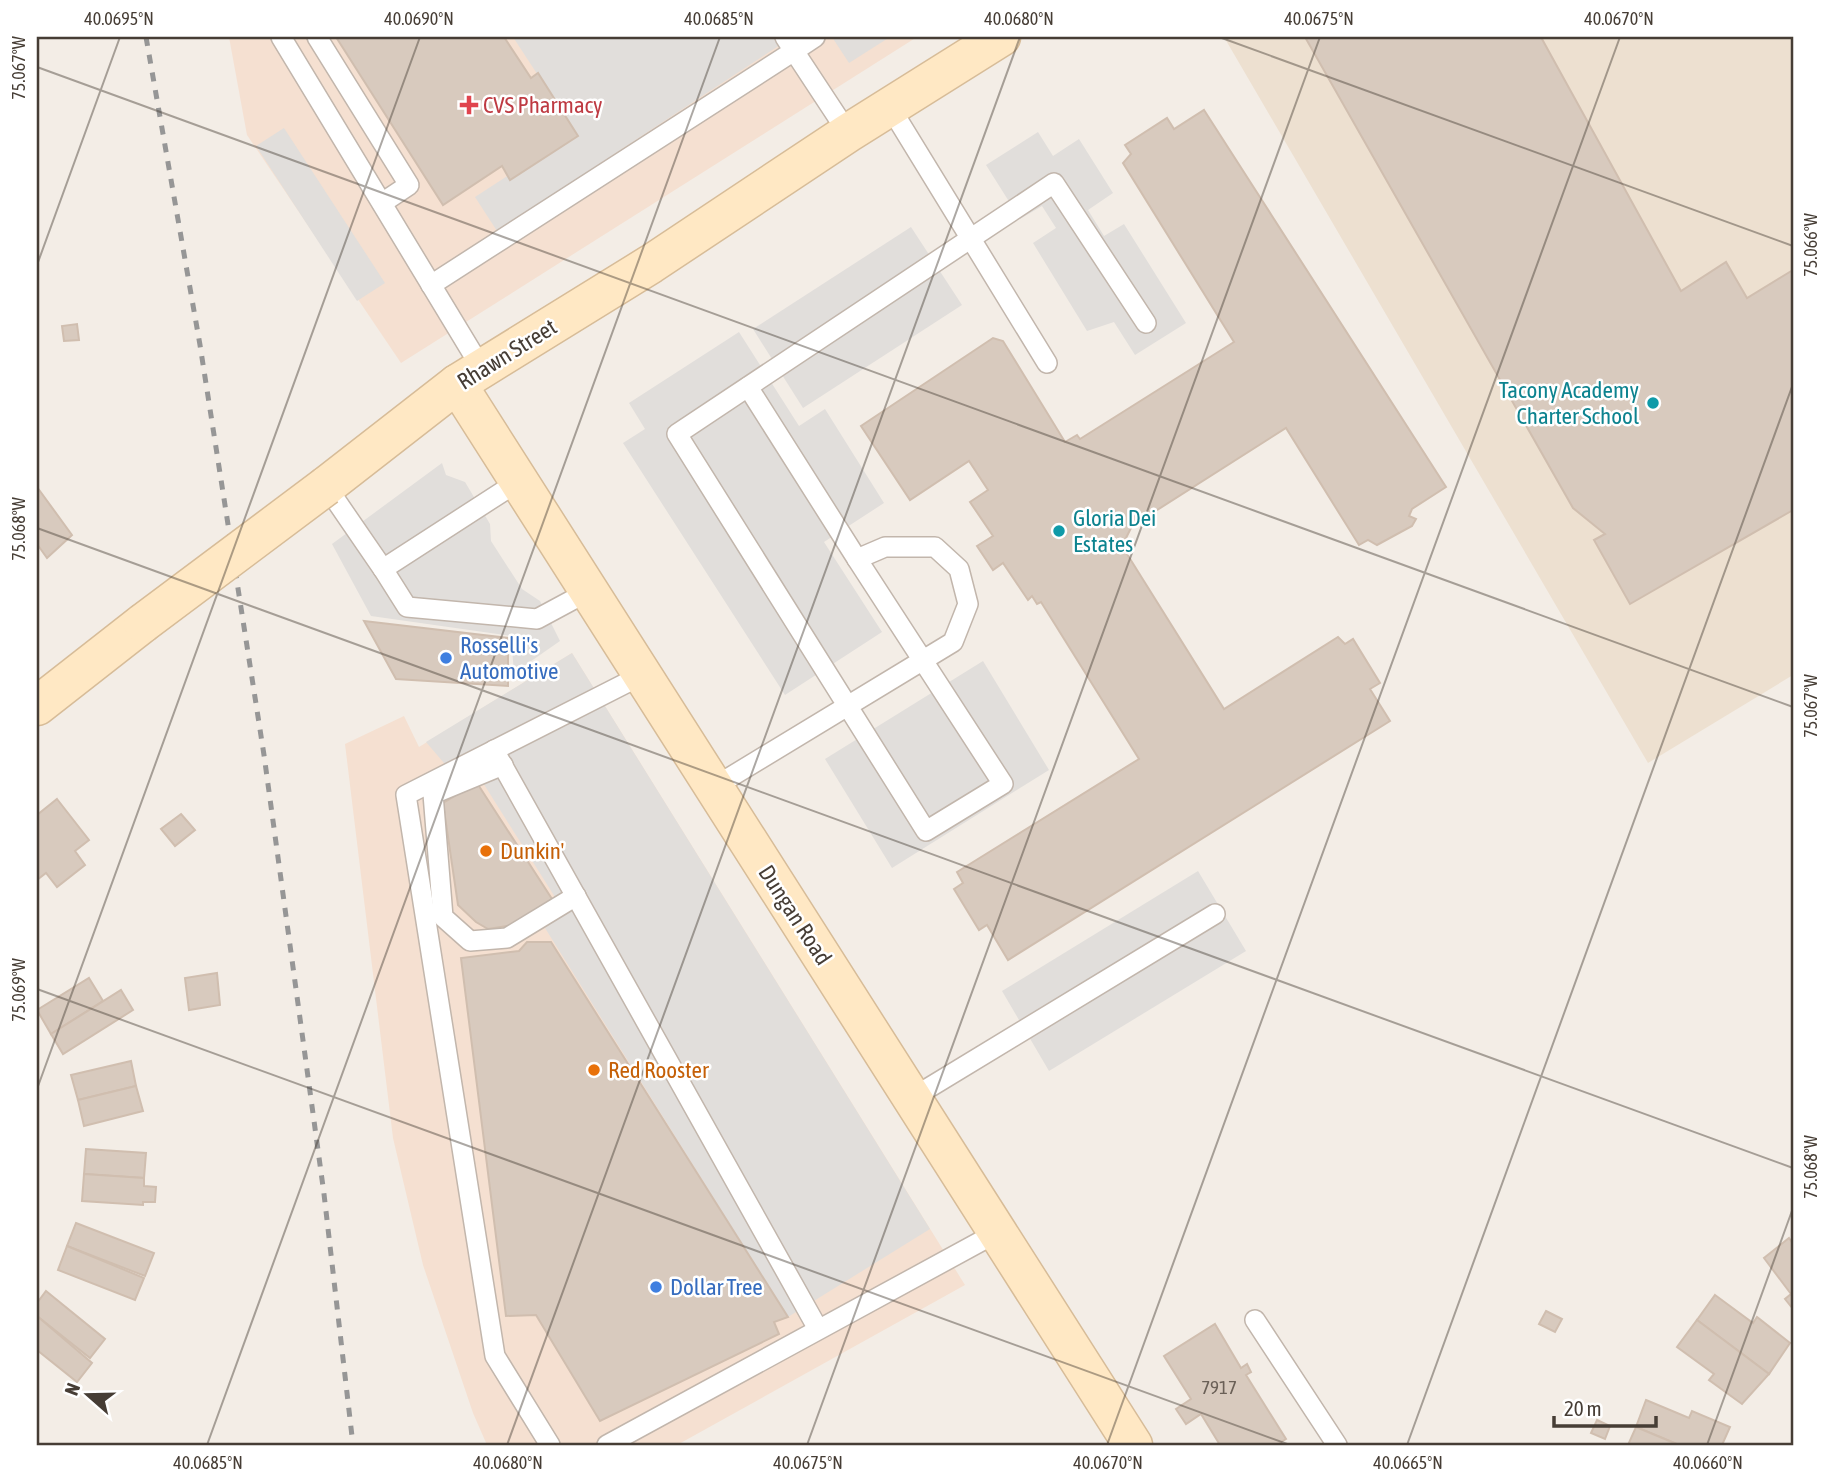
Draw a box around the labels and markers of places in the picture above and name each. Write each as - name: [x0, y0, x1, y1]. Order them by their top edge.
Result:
- place label: CVS Pharmacy: [483, 92, 603, 118]
- marker: CVS Pharmacy: [461, 97, 477, 113]
- place label: Tacony Academy Charter School: [1499, 377, 1639, 429]
- marker: Tacony Academy Charter School: [1645, 395, 1661, 411]
- place label: Gloria Dei Estates: [1073, 505, 1156, 557]
- marker: Gloria Dei Estates: [1051, 523, 1067, 539]
- place label: Rosselli's Automotive: [460, 632, 559, 684]
- marker: Rosselli's Automotive: [438, 650, 454, 666]
- place label: Dunkin': [500, 838, 564, 864]
- marker: Dunkin': [478, 843, 494, 859]
- place label: Red Rooster: [608, 1057, 710, 1083]
- marker: Red Rooster: [586, 1062, 602, 1078]
- place label: Dollar Tree: [670, 1274, 763, 1300]
- marker: Dollar Tree: [648, 1279, 664, 1295]

